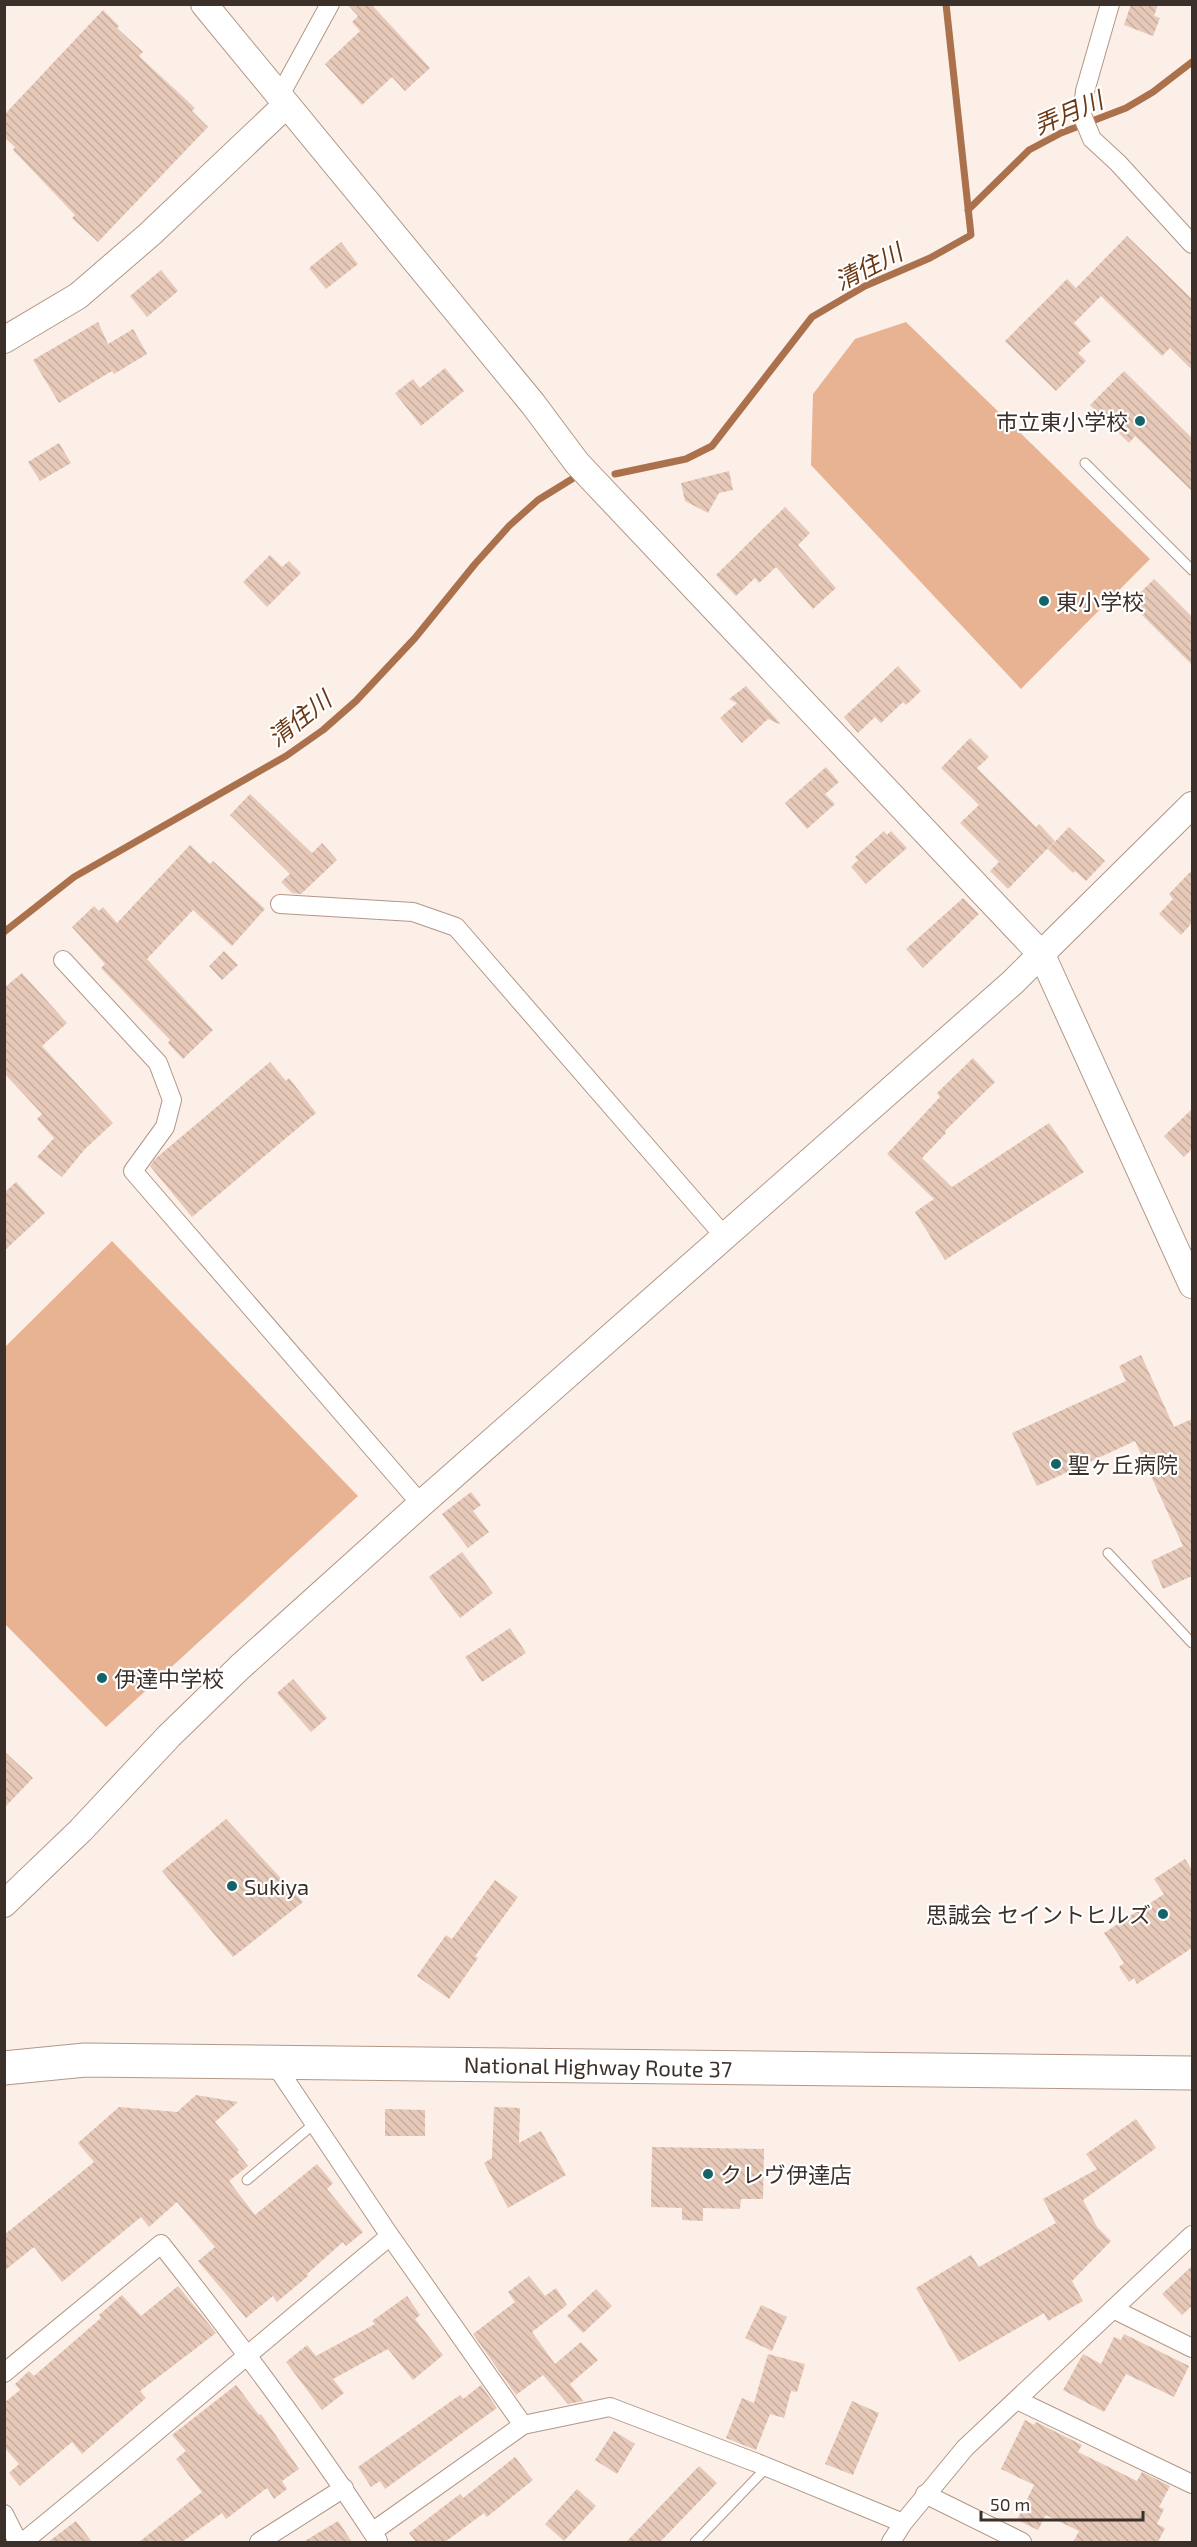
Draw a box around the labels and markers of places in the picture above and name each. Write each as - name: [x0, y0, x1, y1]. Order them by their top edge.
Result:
- place label: 市立東小学校: [996, 408, 1128, 434]
- marker: 市立東小学校: [1133, 414, 1147, 428]
- place label: 東小学校: [1056, 588, 1144, 614]
- marker: 東小学校: [1037, 594, 1051, 608]
- place label: 聖ヶ丘病院: [1068, 1451, 1178, 1477]
- marker: 聖ヶ丘病院: [1049, 1457, 1063, 1471]
- place label: 伊達中学校: [114, 1665, 224, 1691]
- marker: 伊達中学校: [95, 1671, 109, 1685]
- place label: Sukiya: [244, 1873, 309, 1899]
- marker: Sukiya: [225, 1879, 239, 1893]
- place label: 思誠会 セイントヒルズ: [926, 1901, 1151, 1927]
- marker: 思誠会 セイントヒルズ: [1156, 1907, 1170, 1921]
- place label: クレヴ伊達店: [720, 2161, 852, 2187]
- marker: クレヴ伊達店: [701, 2167, 715, 2181]

